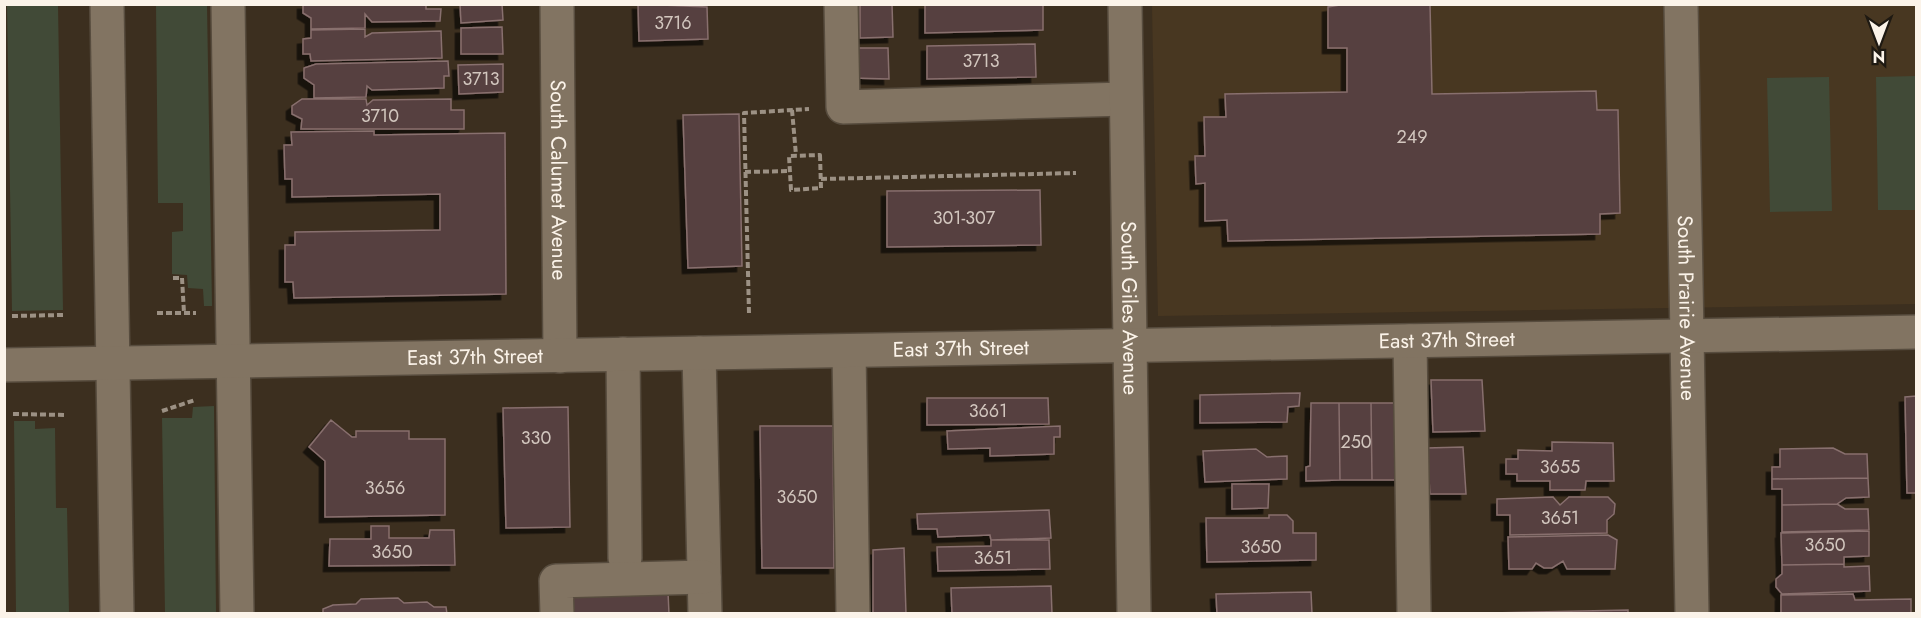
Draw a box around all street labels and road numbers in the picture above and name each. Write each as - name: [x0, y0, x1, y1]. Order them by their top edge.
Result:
- street label: South Calumet Avenue: [543, 79, 574, 281]
- street label: South Prairie Avenue: [1670, 215, 1703, 401]
- street label: South Giles Avenue: [1113, 221, 1146, 395]
- street label: East 37th Street: [1378, 324, 1515, 356]
- street label: East 37th Street: [892, 332, 1029, 365]
- street label: East 37th Street: [407, 341, 543, 373]

